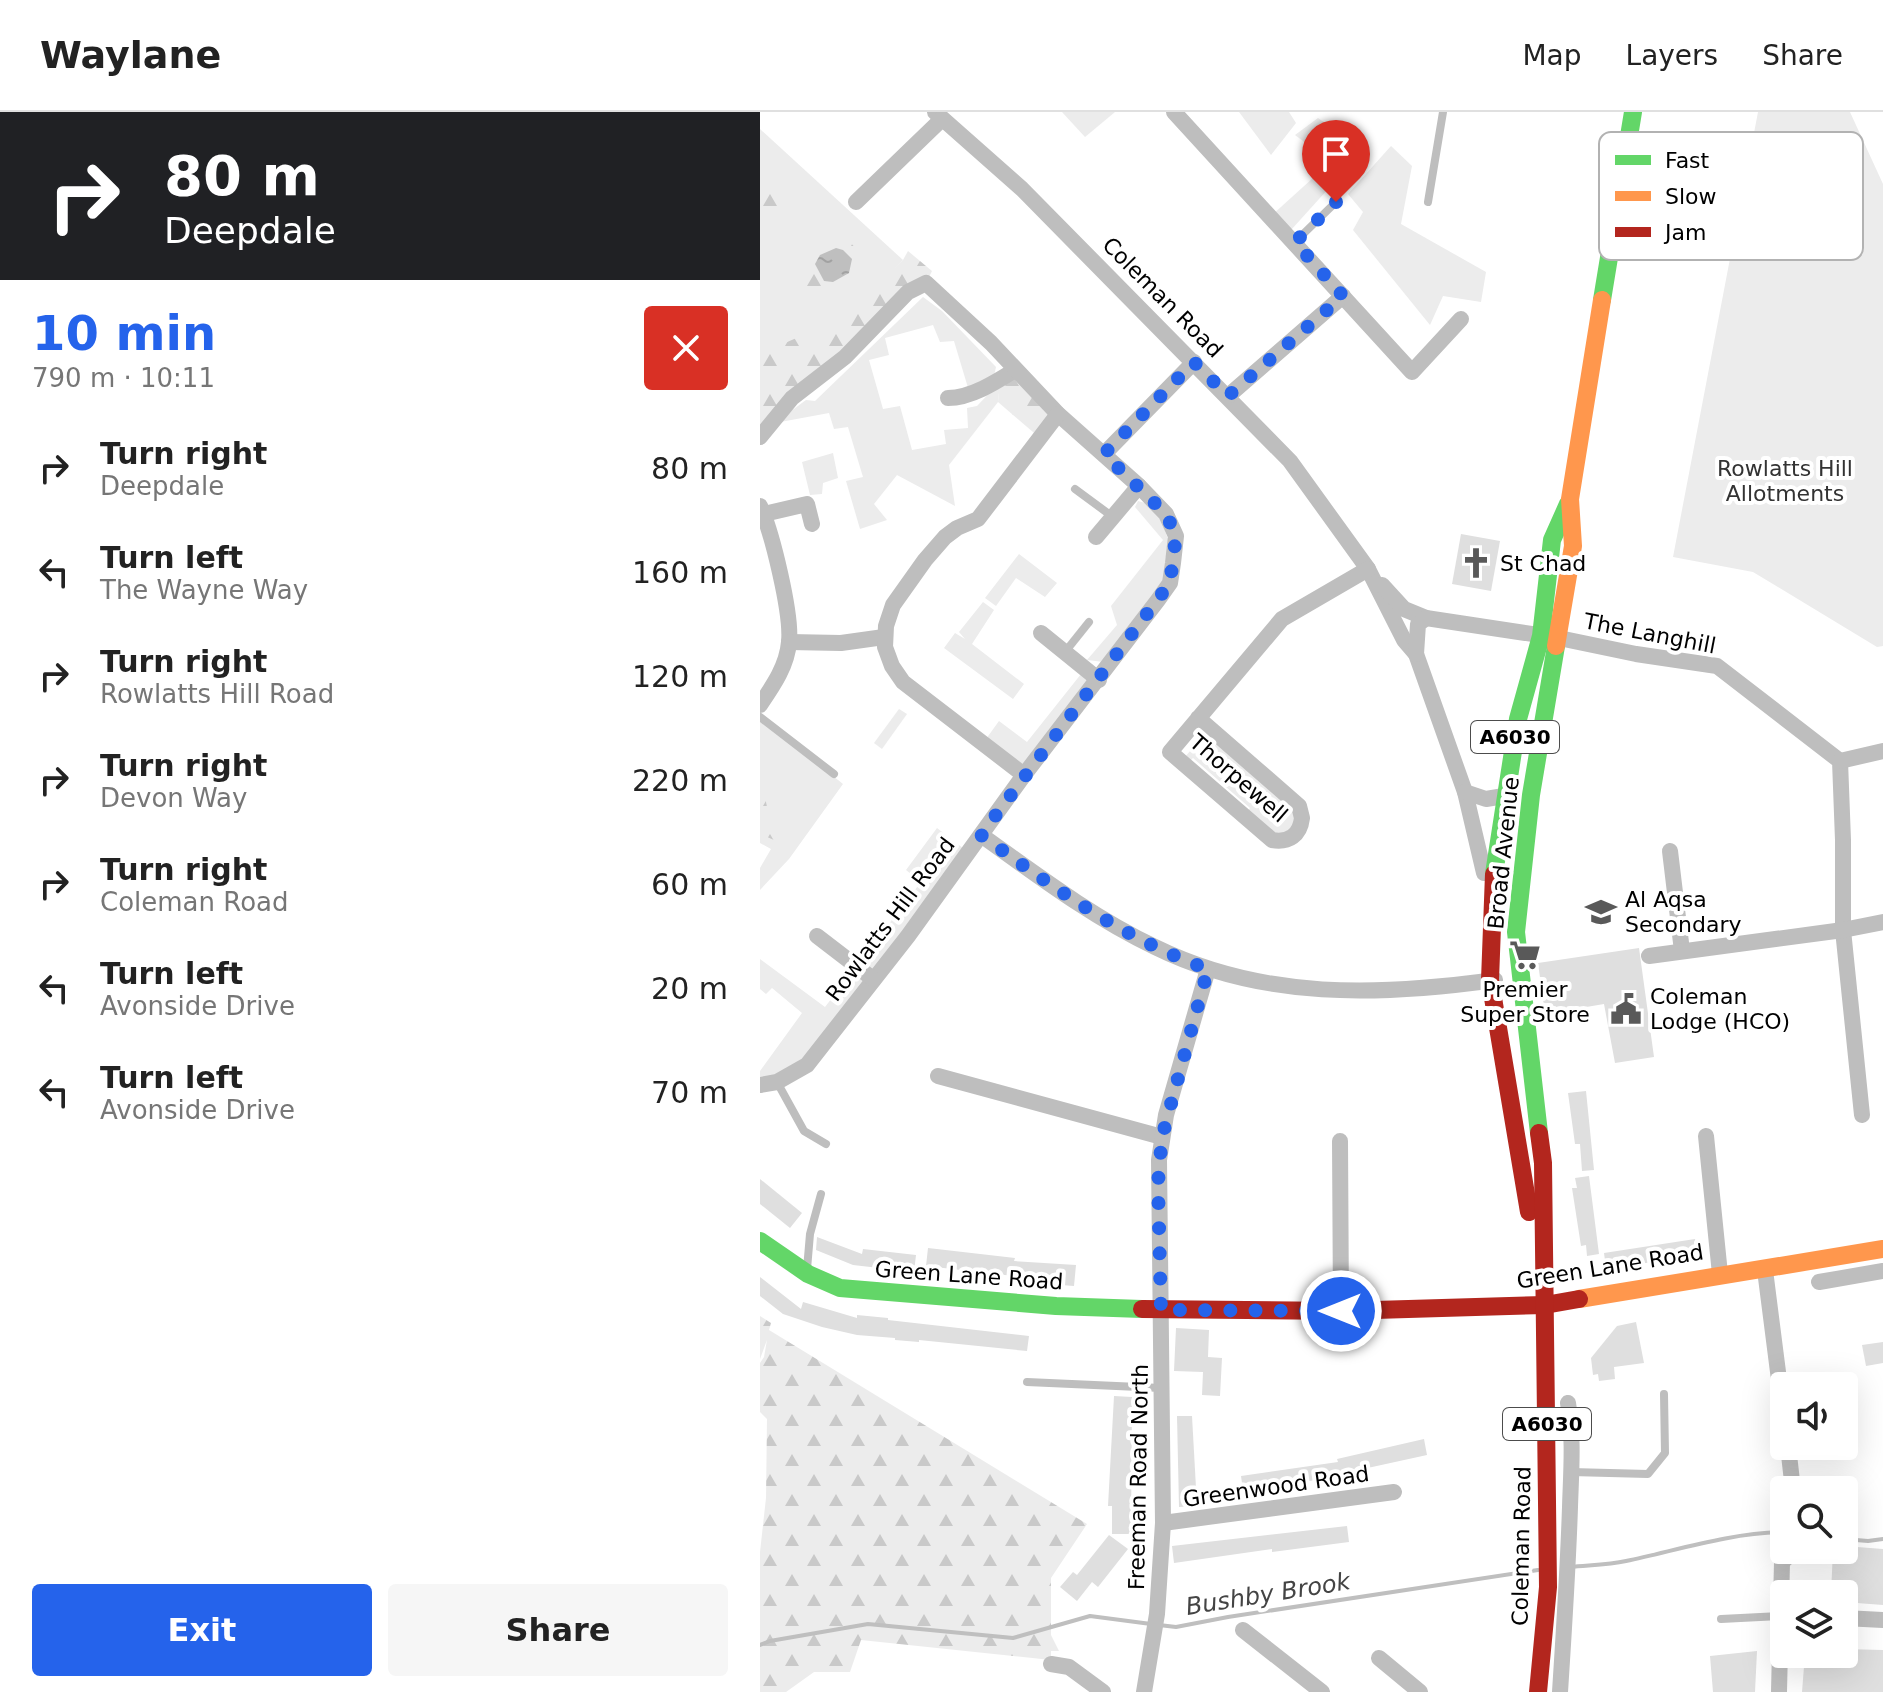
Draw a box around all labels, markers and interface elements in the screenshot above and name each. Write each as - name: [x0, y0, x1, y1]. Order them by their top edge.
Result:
- text: Waylane: [40, 33, 221, 77]
- text: Map: [1522, 39, 1582, 72]
- text: Layers: [1626, 39, 1718, 72]
- text: Share: [1762, 39, 1843, 72]
- pin: [1302, 120, 1370, 202]
- icon: arrive: [1314, 132, 1358, 176]
- legend: [1599, 132, 1863, 260]
- text: 80 m: [164, 143, 320, 208]
- icon: right: [32, 144, 136, 248]
- text: Fast: [1665, 148, 1710, 173]
- text: Slow: [1665, 184, 1717, 209]
- text: Deepdale: [164, 210, 336, 251]
- text: Jam: [1663, 220, 1706, 245]
- street label: Coleman Road: [1097, 232, 1228, 363]
- text: 10 min: [32, 305, 216, 361]
- button: close: [644, 306, 728, 390]
- text: 790 m · 10:11: [32, 363, 215, 393]
- text: Turn right: [100, 436, 267, 471]
- icon: right: [32, 446, 76, 490]
- text: 80 m: [651, 451, 728, 486]
- park label: Rowlatts Hill Allotments: [1717, 456, 1853, 506]
- text: Deepdale: [100, 471, 224, 501]
- text: Turn left: [100, 540, 243, 575]
- church icon: St Chad: [1459, 546, 1493, 580]
- icon: left: [32, 550, 76, 594]
- place label: St Chad: [1500, 551, 1586, 576]
- text: 160 m: [632, 555, 728, 590]
- text: The Wayne Way: [100, 575, 308, 605]
- street label: The Langhill: [1581, 608, 1718, 659]
- text: Turn right: [100, 644, 267, 679]
- icon: right: [32, 654, 76, 698]
- text: 120 m: [632, 659, 728, 694]
- text: Rowlatts Hill Road: [100, 679, 334, 709]
- road number: A6030: [1471, 721, 1559, 753]
- street label: Thorpewell: [1184, 729, 1293, 828]
- text: Turn right: [100, 748, 267, 783]
- icon: right: [32, 758, 76, 802]
- text: 220 m: [632, 763, 728, 798]
- street label: Broad Avenue: [1483, 776, 1524, 931]
- text: Devon Way: [100, 783, 247, 813]
- street label: Rowlatts Hill Road: [821, 833, 960, 1006]
- text: Turn right: [100, 852, 267, 887]
- icon: right: [32, 862, 76, 906]
- text: 60 m: [651, 867, 728, 902]
- text: Coleman Road: [100, 887, 289, 917]
- place label: Al Aqsa Secondary: [1625, 887, 1742, 937]
- school or university icon: Al Aqsa Secondary: [1584, 895, 1618, 929]
- supermarket icon: Premier Super Store: [1508, 938, 1542, 972]
- text: Turn left: [100, 956, 243, 991]
- icon: left: [32, 966, 76, 1010]
- text: 20 m: [651, 971, 728, 1006]
- place label: Premier Super Store: [1460, 977, 1590, 1027]
- place label: Coleman Lodge (HCO): [1650, 984, 1790, 1034]
- text: Avonside Drive: [100, 991, 295, 1021]
- public building icon: Coleman Lodge (HCO): [1609, 992, 1643, 1026]
- text: Turn left: [100, 1060, 243, 1095]
- icon: left: [32, 1070, 76, 1114]
- text: 70 m: [651, 1075, 728, 1110]
- text: Avonside Drive: [100, 1095, 295, 1125]
- street label: Green Lane Road: [1515, 1239, 1705, 1294]
- street label: Green Lane Road: [874, 1256, 1064, 1295]
- position arrow: [1299, 1269, 1383, 1353]
- street label: Freeman Road North: [1124, 1364, 1153, 1590]
- map controls: [1770, 1372, 1858, 1668]
- button: sound: [1770, 1372, 1858, 1460]
- road number: A6030: [1503, 1408, 1591, 1440]
- street label: Greenwood Road: [1181, 1461, 1371, 1512]
- street label: Coleman Road: [1508, 1466, 1535, 1626]
- button: search: [1770, 1476, 1858, 1564]
- water label: Bushby Brook: [1184, 1567, 1353, 1621]
- button: layers: [1770, 1580, 1858, 1668]
- button: Exit: [32, 1584, 372, 1676]
- button: Share: [388, 1584, 728, 1676]

